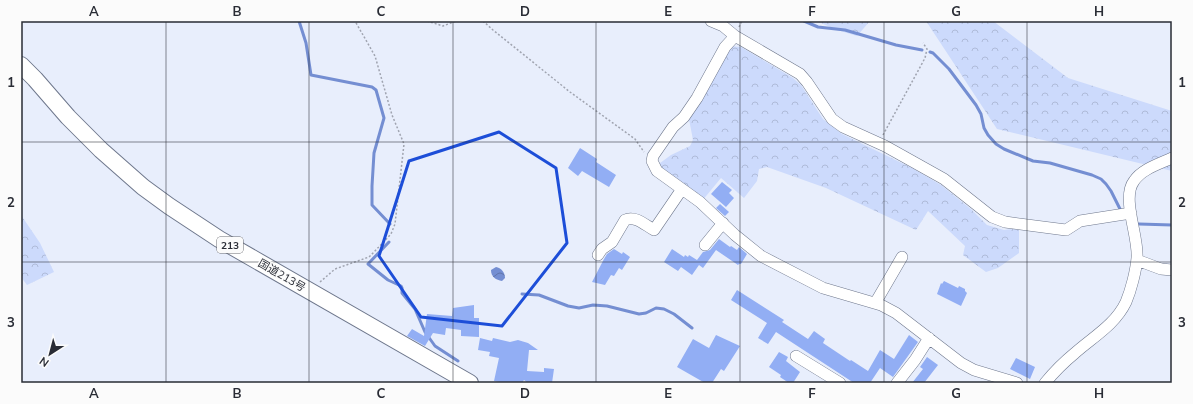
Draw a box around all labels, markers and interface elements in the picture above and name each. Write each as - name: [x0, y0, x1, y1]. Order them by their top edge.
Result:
- text: A: [89, 3, 99, 19]
- text: B: [233, 3, 242, 19]
- text: C: [377, 3, 386, 19]
- text: D: [520, 3, 530, 19]
- text: E: [664, 3, 672, 19]
- text: F: [808, 3, 816, 19]
- text: G: [951, 3, 961, 19]
- text: H: [1094, 3, 1104, 19]
- text: 1: [7, 74, 15, 90]
- text: 1: [1178, 74, 1186, 90]
- text: 2: [7, 194, 15, 210]
- text: 2: [1178, 194, 1186, 210]
- road number: 213: [217, 237, 243, 253]
- street label: 国道213号: [256, 256, 308, 294]
- text: 3: [7, 314, 15, 330]
- text: 3: [1178, 314, 1186, 330]
- north arrow: [30, 334, 70, 374]
- text: N: [37, 354, 52, 370]
- text: A: [89, 385, 99, 401]
- text: B: [233, 385, 242, 401]
- text: C: [377, 385, 386, 401]
- text: D: [520, 385, 530, 401]
- text: E: [664, 385, 672, 401]
- text: F: [808, 385, 816, 401]
- text: G: [951, 385, 961, 401]
- text: H: [1094, 385, 1104, 401]

